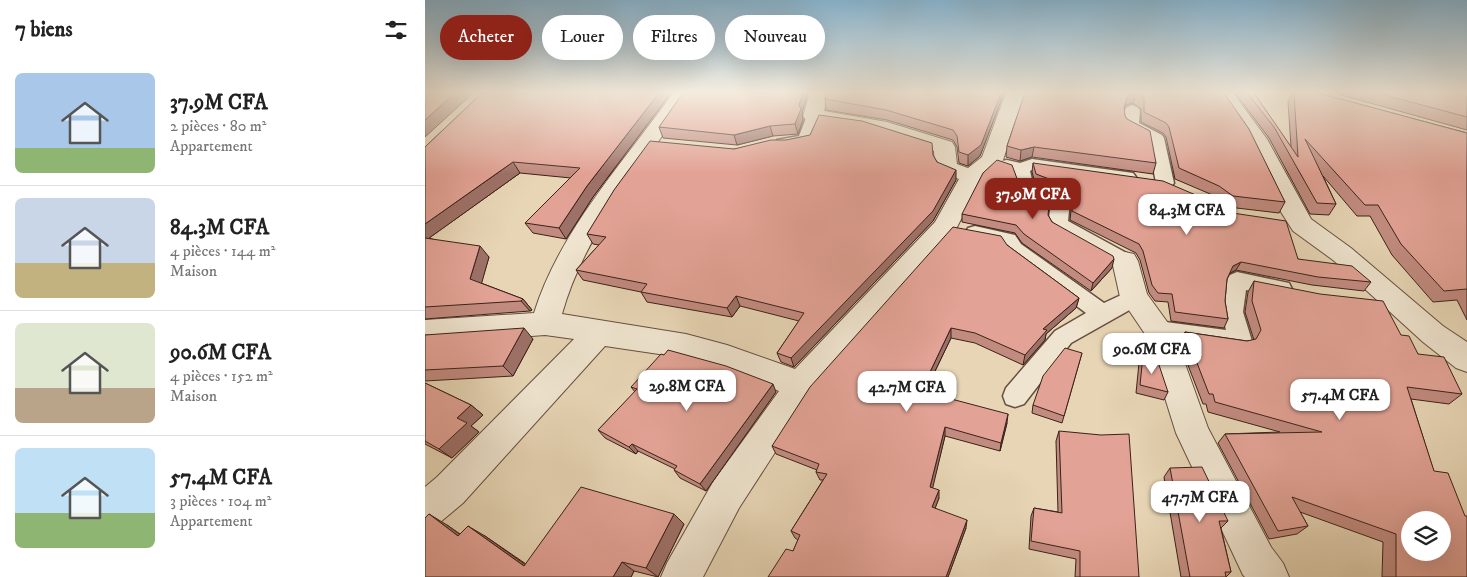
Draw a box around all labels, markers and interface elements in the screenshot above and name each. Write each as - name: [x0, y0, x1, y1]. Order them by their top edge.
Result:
- chip: Acheter: [440, 15, 532, 60]
- chip: Louer: [542, 15, 623, 60]
- chip: Filtres: [633, 15, 715, 60]
- chip: Nouveau: [725, 15, 825, 60]
- icon: filters: [382, 16, 410, 44]
- text: 7 biens: [15, 17, 73, 43]
- text: 37.9M CFA: [170, 90, 268, 116]
- icon: home: [55, 93, 115, 153]
- text: 2 pièces · 80 m²: [170, 116, 266, 136]
- text: Appartement: [170, 136, 253, 156]
- pin: 37.9M CFA: [976, 178, 1090, 220]
- text: 37.9M CFA: [996, 184, 1070, 204]
- pin: 84.3M CFA: [1130, 194, 1244, 236]
- text: 84.3M CFA: [1149, 200, 1225, 220]
- text: 84.3M CFA: [170, 215, 269, 241]
- icon: home: [55, 218, 115, 278]
- text: 4 pièces · 144 m²: [170, 241, 275, 261]
- text: Maison: [170, 261, 217, 281]
- pin: 90.6M CFA: [1095, 332, 1209, 375]
- text: 90.6M CFA: [1114, 339, 1190, 359]
- text: 90.6M CFA: [170, 340, 271, 366]
- icon: home: [55, 343, 115, 403]
- text: 4 pièces · 152 m²: [170, 366, 273, 386]
- pin: 29.8M CFA: [630, 370, 744, 412]
- pin: 42.7M CFA: [850, 370, 964, 413]
- text: 29.8M CFA: [649, 376, 725, 396]
- text: 42.7M CFA: [869, 377, 945, 397]
- pin: 57.4M CFA: [1283, 378, 1397, 421]
- text: 57.4M CFA: [1301, 385, 1379, 405]
- text: Maison: [170, 386, 217, 406]
- text: 57.4M CFA: [170, 465, 272, 491]
- icon: home: [55, 468, 115, 528]
- pin: 47.7M CFA: [1143, 480, 1257, 523]
- text: 47.7M CFA: [1162, 487, 1238, 507]
- text: 3 pièces · 104 m²: [170, 491, 272, 511]
- text: Appartement: [170, 511, 253, 531]
- map controls: [1401, 511, 1451, 561]
- button: layers: [1401, 511, 1451, 561]

